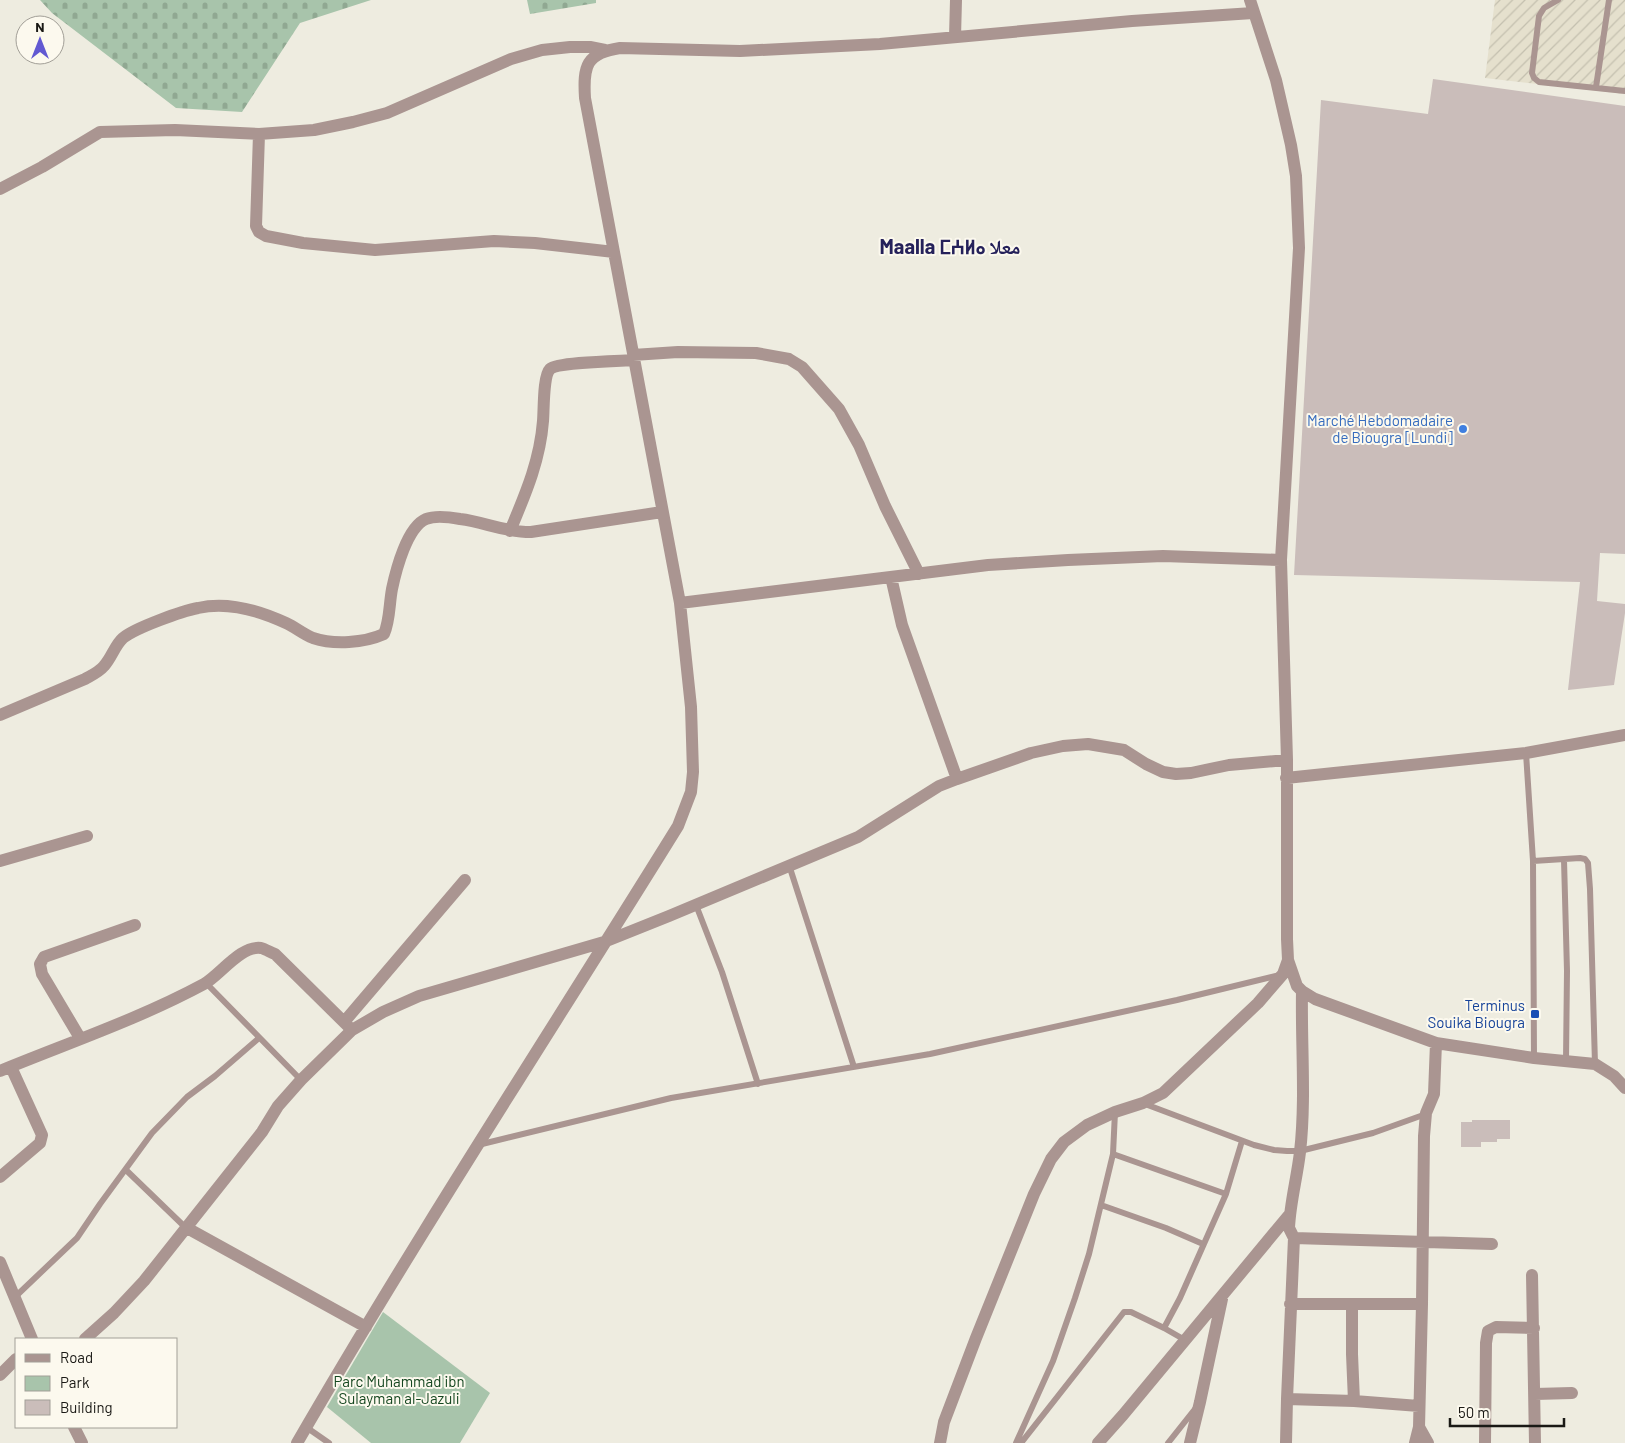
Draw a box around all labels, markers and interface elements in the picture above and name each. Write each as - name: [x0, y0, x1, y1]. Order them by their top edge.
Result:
- north arrow: [15, 15, 65, 65]
- text: N: [35, 18, 45, 35]
- district label: Maalla ⵎⵄⵍⴰ معلا: [880, 234, 1020, 258]
- place label: Marché Hebdomadaire de Biougra [Lundi]: [1307, 411, 1453, 446]
- marker: Marché Hebdomadaire de Biougra [Lundi]: [1457, 423, 1469, 435]
- place label: Terminus Souika Biougra: [1428, 996, 1525, 1031]
- marker: Terminus Souika Biougra: [1529, 1008, 1541, 1020]
- legend: [15, 1338, 178, 1428]
- text: Road: [60, 1348, 93, 1366]
- park label: Parc Muhammad ibn Sulayman al-Jazuli: [334, 1372, 464, 1407]
- text: Park: [60, 1373, 90, 1391]
- scale bar: [1450, 1396, 1564, 1428]
- text: Building: [60, 1398, 113, 1416]
- text: 50 m: [1458, 1403, 1490, 1421]

